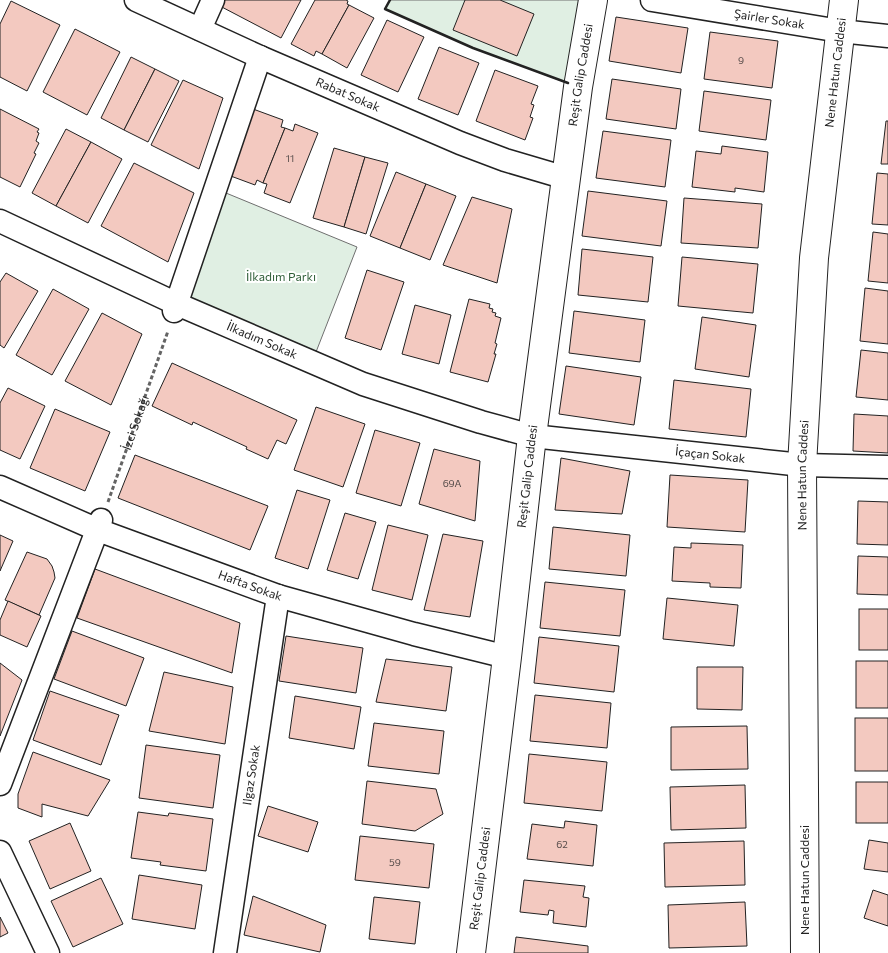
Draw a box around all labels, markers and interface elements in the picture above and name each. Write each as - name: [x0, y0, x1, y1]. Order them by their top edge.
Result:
- street label: Şairler Sokak: [733, 6, 806, 31]
- street label: Nene Hatun Caddesi: [821, 17, 848, 128]
- street label: Reşit Galip Caddesi: [565, 22, 595, 127]
- house number: 9: [738, 54, 744, 66]
- street label: Rabat Sokak: [314, 74, 383, 114]
- house number: 11: [286, 152, 294, 164]
- park label: İlkadım Parkı: [246, 269, 316, 283]
- street label: İlkadım Sokak: [225, 318, 300, 361]
- street label: İzci Sokağı: [119, 393, 151, 452]
- street label: Nene Hatun Caddesi: [794, 419, 811, 530]
- street label: Reşit Galip Caddesi: [514, 424, 539, 529]
- street label: İçaçan Sokak: [674, 443, 747, 465]
- house number: 69A: [443, 477, 461, 489]
- street label: Hafta Sokak: [217, 567, 284, 603]
- street label: Ilgaz Sokak: [239, 743, 262, 806]
- street label: Nene Hatun Caddesi: [797, 825, 811, 935]
- street label: Reşit Galip Caddesi: [466, 826, 492, 931]
- house number: 62: [556, 838, 568, 850]
- house number: 59: [389, 856, 401, 868]

